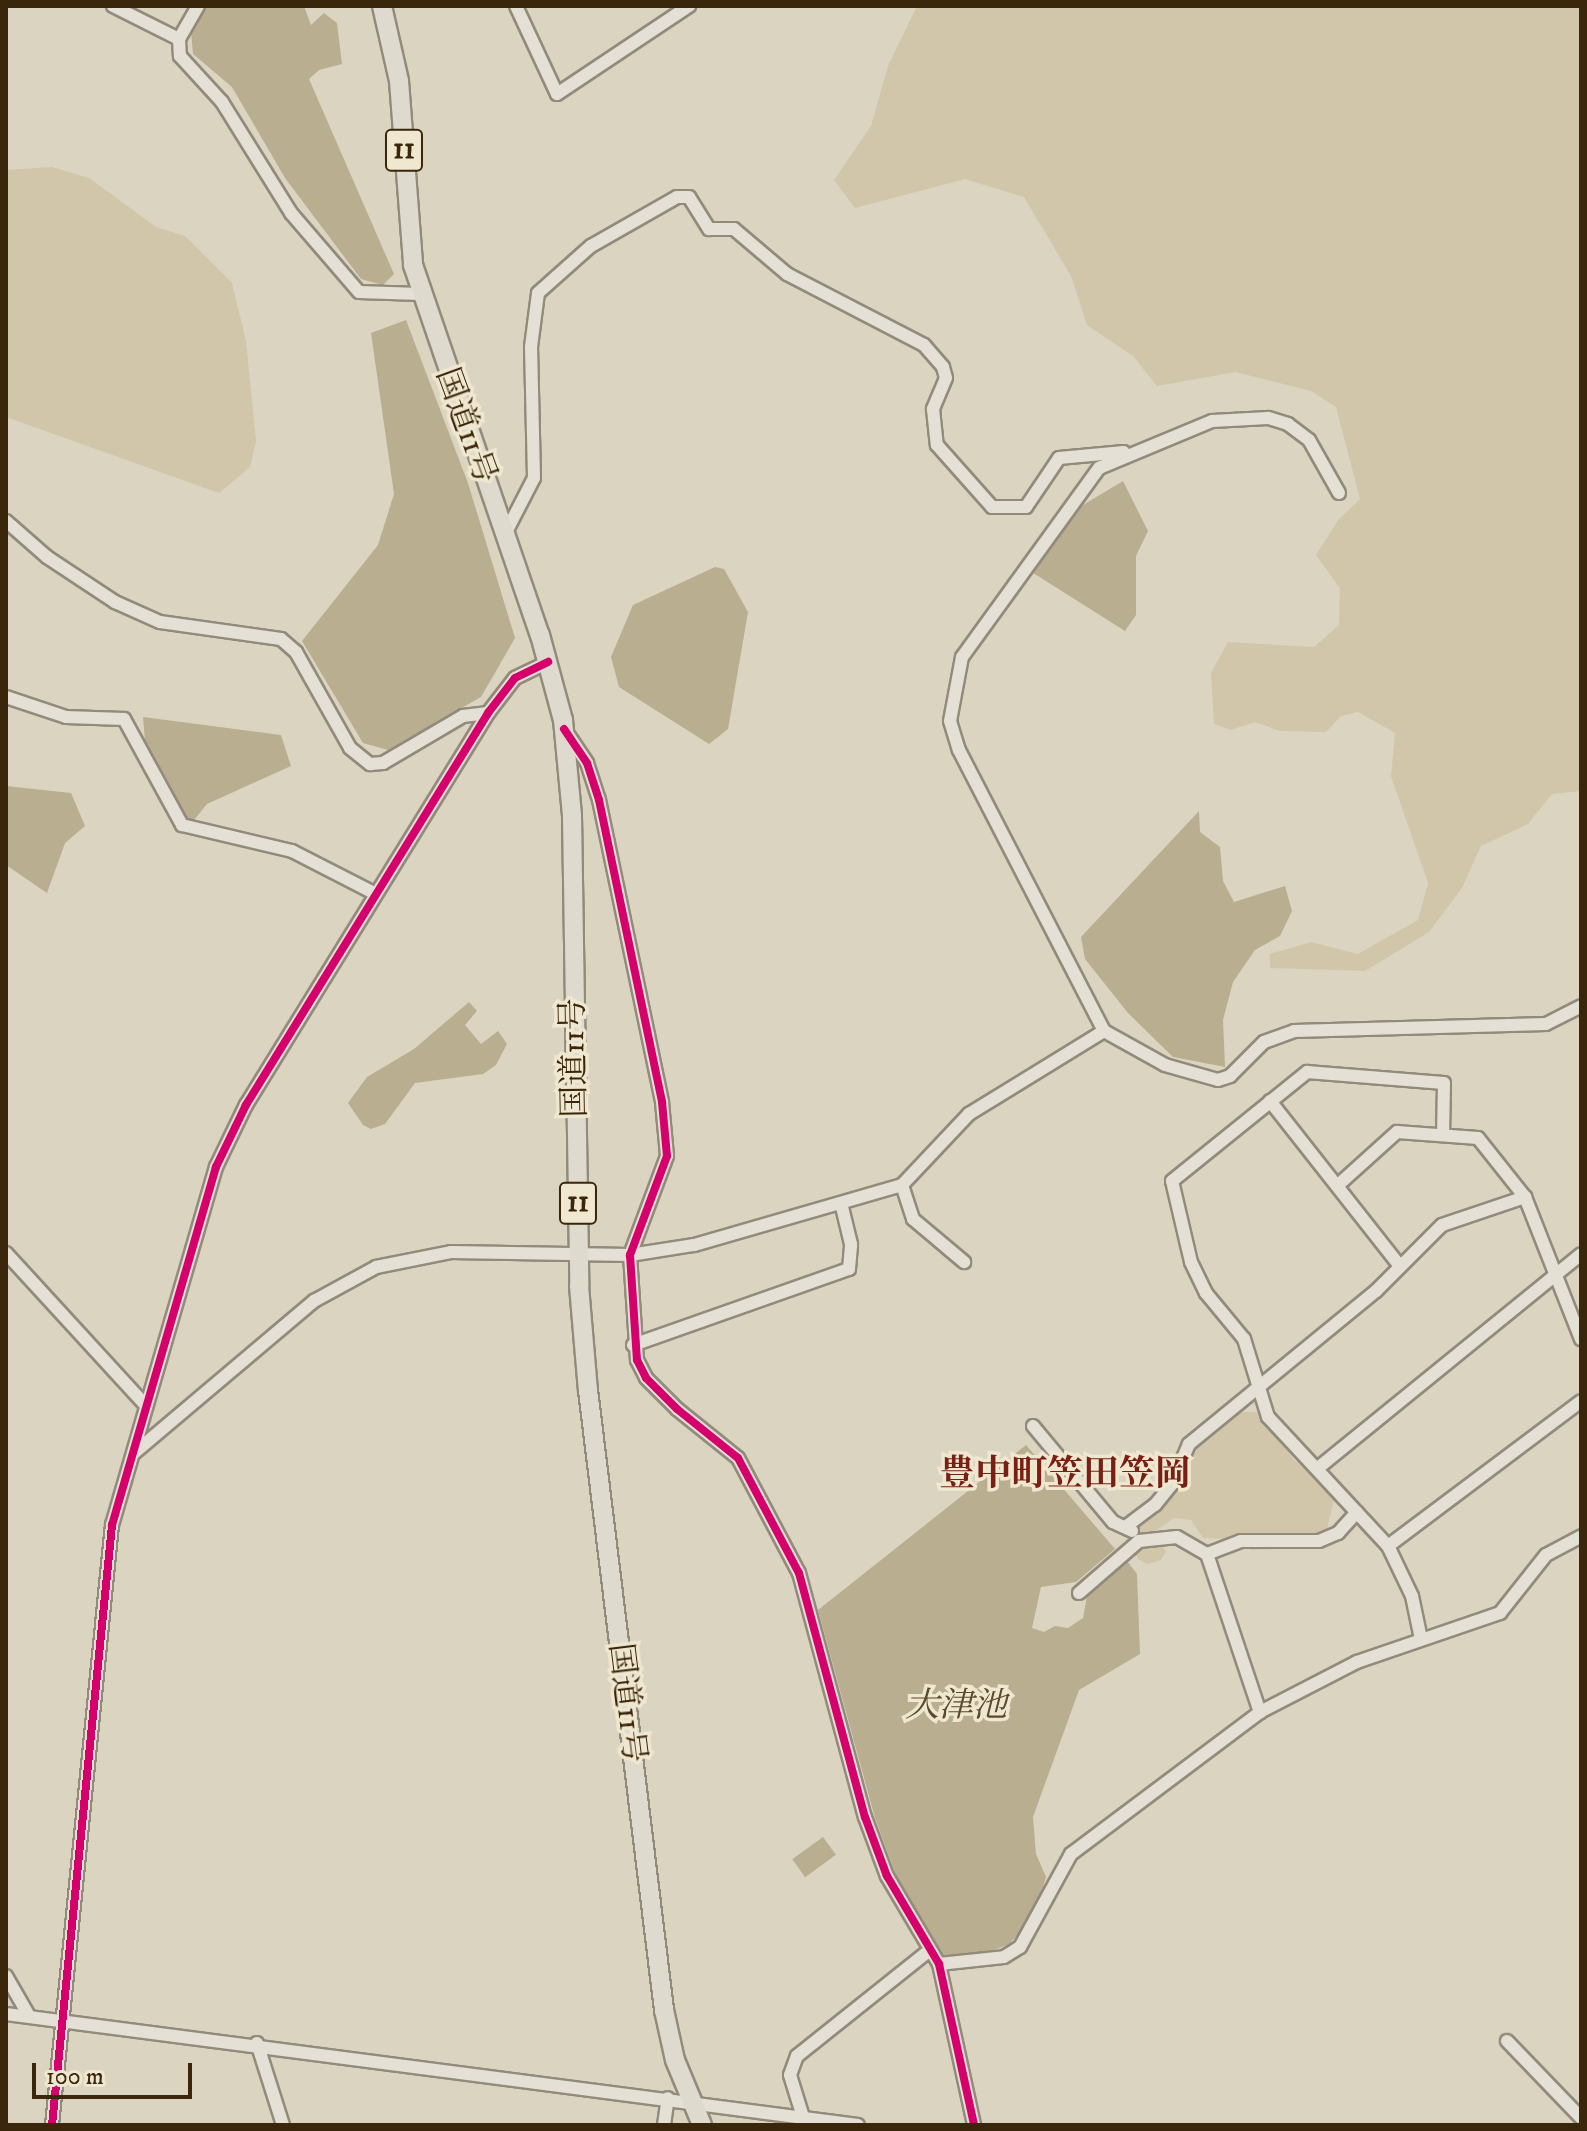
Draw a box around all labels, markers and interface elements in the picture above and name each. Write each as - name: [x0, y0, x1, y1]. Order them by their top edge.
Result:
- road number: 11: [384, 124, 424, 176]
- street label: 国道11号: [427, 363, 503, 489]
- street label: 国道11号: [555, 998, 595, 1118]
- road number: 11: [558, 1177, 598, 1229]
- district label: 豊中町笠田笠岡: [939, 1453, 1191, 1497]
- street label: 国道11号: [600, 1641, 652, 1765]
- water label: 大津池: [905, 1687, 1007, 1727]
- scale bar: [36, 2047, 196, 2097]
- text: 100 m: [46, 2062, 104, 2092]

